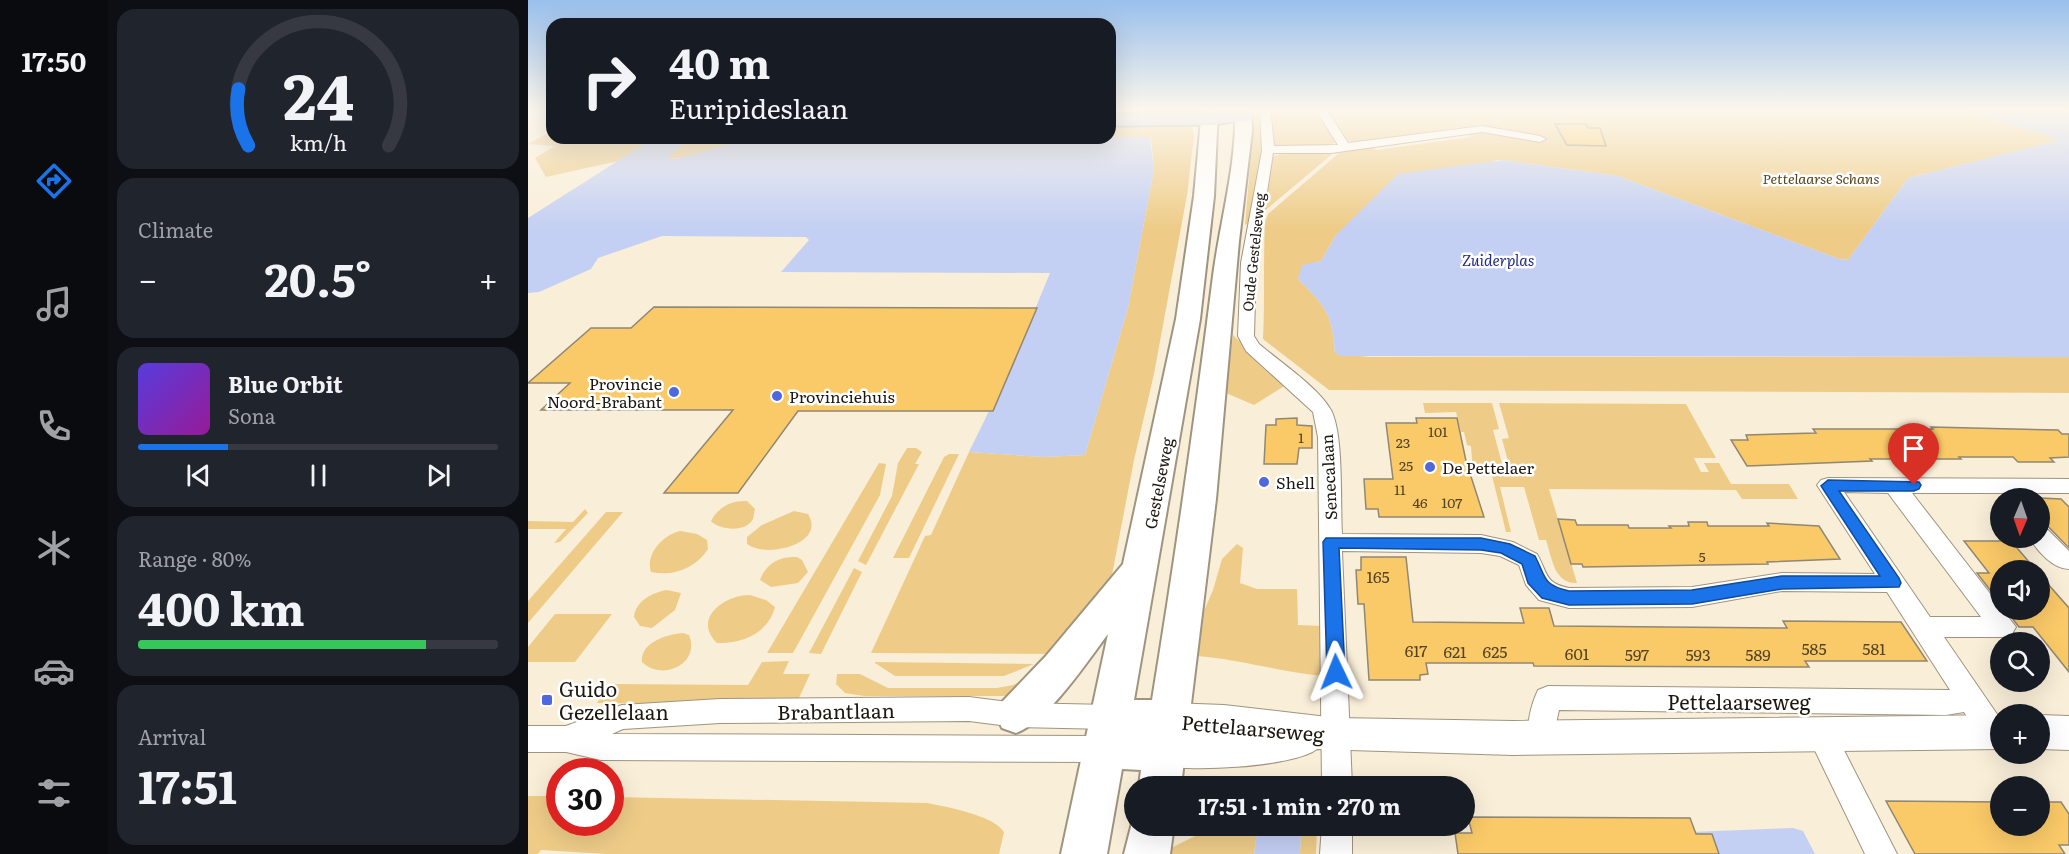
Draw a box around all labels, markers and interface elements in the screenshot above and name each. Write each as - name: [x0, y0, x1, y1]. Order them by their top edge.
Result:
- text: 40 m: [669, 30, 770, 92]
- text: 17:50: [22, 40, 86, 80]
- icon: right: [570, 42, 648, 120]
- text: 24: [282, 47, 354, 139]
- text: Euripideslaan: [669, 87, 848, 127]
- text: km/h: [289, 126, 347, 158]
- icon: directions: [33, 160, 75, 202]
- park label: Pettelaarse Schans: [1762, 168, 1880, 188]
- street label: Oude Gestelseweg: [1237, 191, 1269, 312]
- text: Climate: [138, 214, 213, 244]
- text: 20.5°: [264, 244, 372, 311]
- water label: Zuiderplas: [1462, 248, 1534, 271]
- text: −: [138, 253, 157, 302]
- text: +: [479, 253, 498, 302]
- icon: music: [33, 283, 75, 325]
- text: Blue Orbit: [228, 367, 343, 400]
- place label: Provincie Noord-Brabant: [547, 371, 663, 413]
- place label: Provinciehuis: [789, 384, 895, 408]
- marker: Provincie Noord-Brabant: [667, 385, 681, 399]
- marker: Provinciehuis: [770, 389, 784, 403]
- text: Sona: [228, 400, 276, 430]
- icon: phone: [33, 405, 75, 447]
- house number: 101: [1428, 421, 1448, 441]
- pin: [1888, 423, 1939, 485]
- house number: 1: [1298, 427, 1304, 447]
- house number: 23: [1396, 432, 1410, 452]
- icon: arrive: [1897, 432, 1930, 465]
- street label: Senecalaan: [1314, 433, 1342, 521]
- street label: Gestelseweg: [1137, 435, 1179, 531]
- house number: 25: [1399, 455, 1413, 475]
- place label: De Pettelaer: [1442, 455, 1534, 479]
- icon: previous: [182, 459, 215, 492]
- icon: pause: [302, 459, 335, 492]
- icon: next: [422, 459, 455, 492]
- marker: De Pettelaer: [1423, 460, 1437, 474]
- place label: Shell: [1276, 470, 1315, 494]
- marker: Shell: [1257, 475, 1271, 489]
- house number: 11: [1394, 479, 1406, 499]
- north arrow: [1990, 488, 2050, 548]
- map controls: [1990, 488, 2050, 836]
- house number: 46: [1412, 492, 1428, 512]
- house number: 107: [1442, 492, 1462, 512]
- icon: climate: [33, 527, 75, 569]
- text: Range · 80%: [138, 543, 251, 573]
- house number: 5: [1698, 546, 1706, 566]
- button: sound: [1990, 560, 2050, 620]
- house number: 165: [1366, 564, 1390, 588]
- text: 400 km: [138, 573, 305, 640]
- button: search: [1990, 632, 2050, 692]
- house number: 585: [1801, 636, 1827, 660]
- house number: 581: [1862, 636, 1886, 660]
- house number: 617: [1405, 638, 1427, 662]
- house number: 621: [1443, 639, 1467, 663]
- house number: 625: [1483, 639, 1507, 663]
- position arrow: [1304, 640, 1368, 704]
- house number: 601: [1565, 641, 1590, 665]
- house number: 597: [1625, 642, 1649, 666]
- house number: 593: [1685, 642, 1711, 666]
- house number: 589: [1745, 642, 1771, 666]
- icon: car: [33, 650, 75, 692]
- place label: Guido Gezellelaan: [559, 673, 669, 726]
- street label: Pettelaarseweg: [1667, 686, 1812, 716]
- marker: Guido Gezellelaan: [540, 693, 554, 707]
- street label: Brabantlaan: [777, 694, 895, 726]
- button: +: [1990, 704, 2050, 764]
- street label: Pettelaarseweg: [1180, 706, 1327, 748]
- text: Arrival: [138, 721, 206, 751]
- text: 17:51: [138, 751, 237, 818]
- speed limit sign: 30: [546, 758, 624, 836]
- icon: filters: [33, 772, 75, 814]
- button: −: [1990, 776, 2050, 836]
- text: 17:51 · 1 min · 270 m: [1198, 789, 1401, 822]

